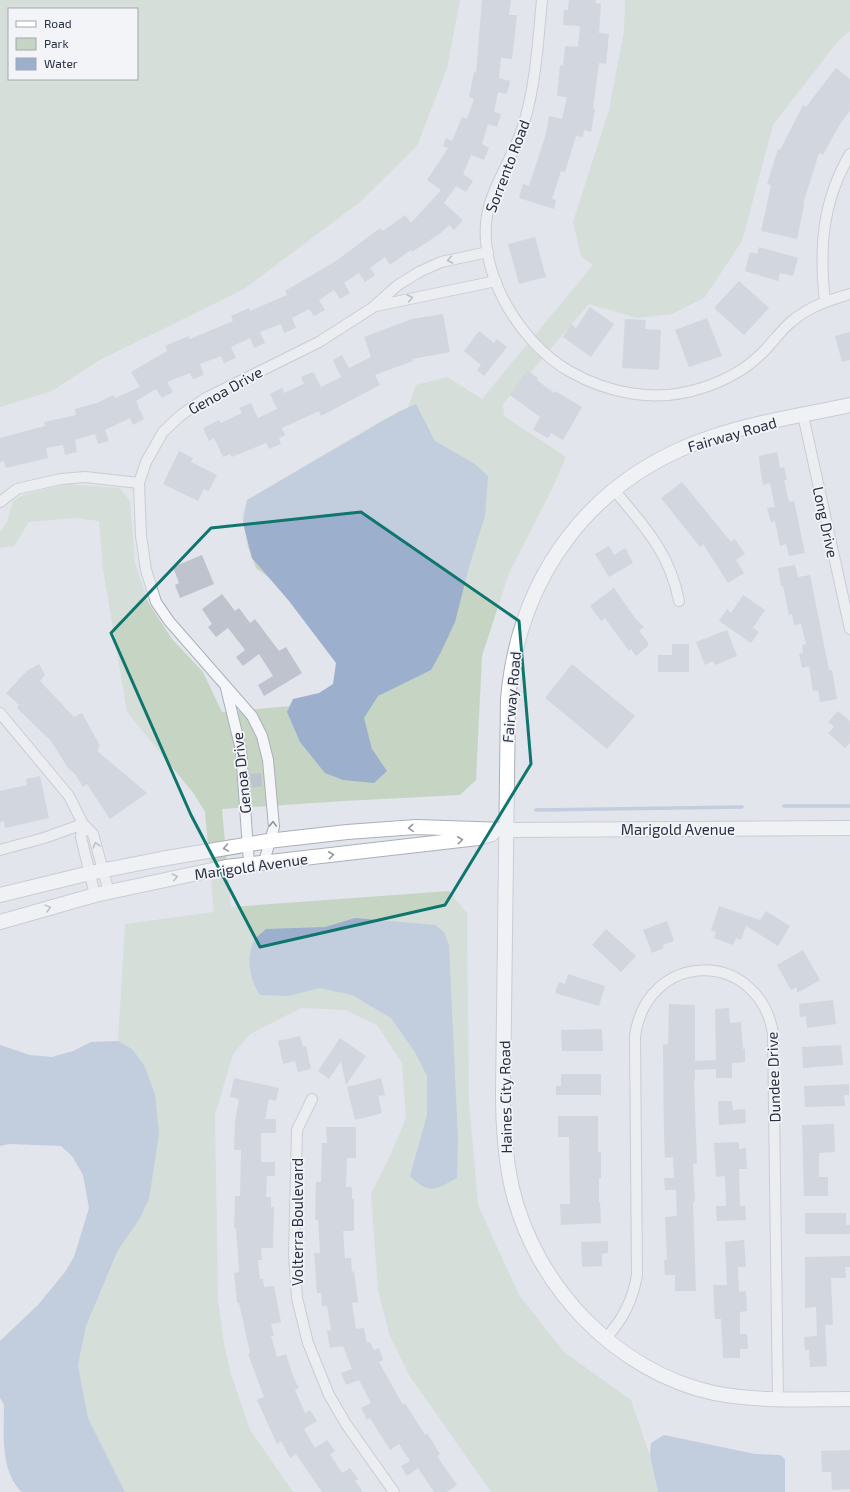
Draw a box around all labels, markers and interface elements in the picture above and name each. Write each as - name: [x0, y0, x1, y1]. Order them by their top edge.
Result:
- legend: [8, 8, 138, 80]
- text: Road: [44, 16, 72, 30]
- text: Park: [44, 36, 69, 50]
- text: Water: [44, 56, 78, 70]
- street label: Sorrento Road: [481, 117, 533, 215]
- one-way arrow: [446, 256, 453, 264]
- one-way arrow: [407, 294, 413, 303]
- street label: Genoa Drive: [185, 362, 265, 418]
- street label: Fairway Road: [685, 413, 779, 455]
- street label: Long Drive: [810, 485, 842, 559]
- street label: Fairway Road: [498, 651, 524, 743]
- street label: Genoa Drive: [228, 731, 254, 815]
- street label: Marigold Avenue: [621, 820, 735, 838]
- one-way arrow: [268, 821, 277, 827]
- one-way arrow: [408, 823, 414, 832]
- one-way arrow: [457, 836, 463, 845]
- one-way arrow: [92, 842, 101, 849]
- one-way arrow: [223, 843, 229, 852]
- street label: Marigold Avenue: [193, 849, 309, 883]
- one-way arrow: [328, 850, 334, 859]
- one-way arrow: [172, 874, 178, 882]
- one-way arrow: [45, 904, 52, 913]
- street label: Dundee Drive: [762, 1031, 784, 1123]
- street label: Haines City Road: [495, 1040, 515, 1154]
- street label: Volterra Boulevard: [288, 1158, 306, 1286]

